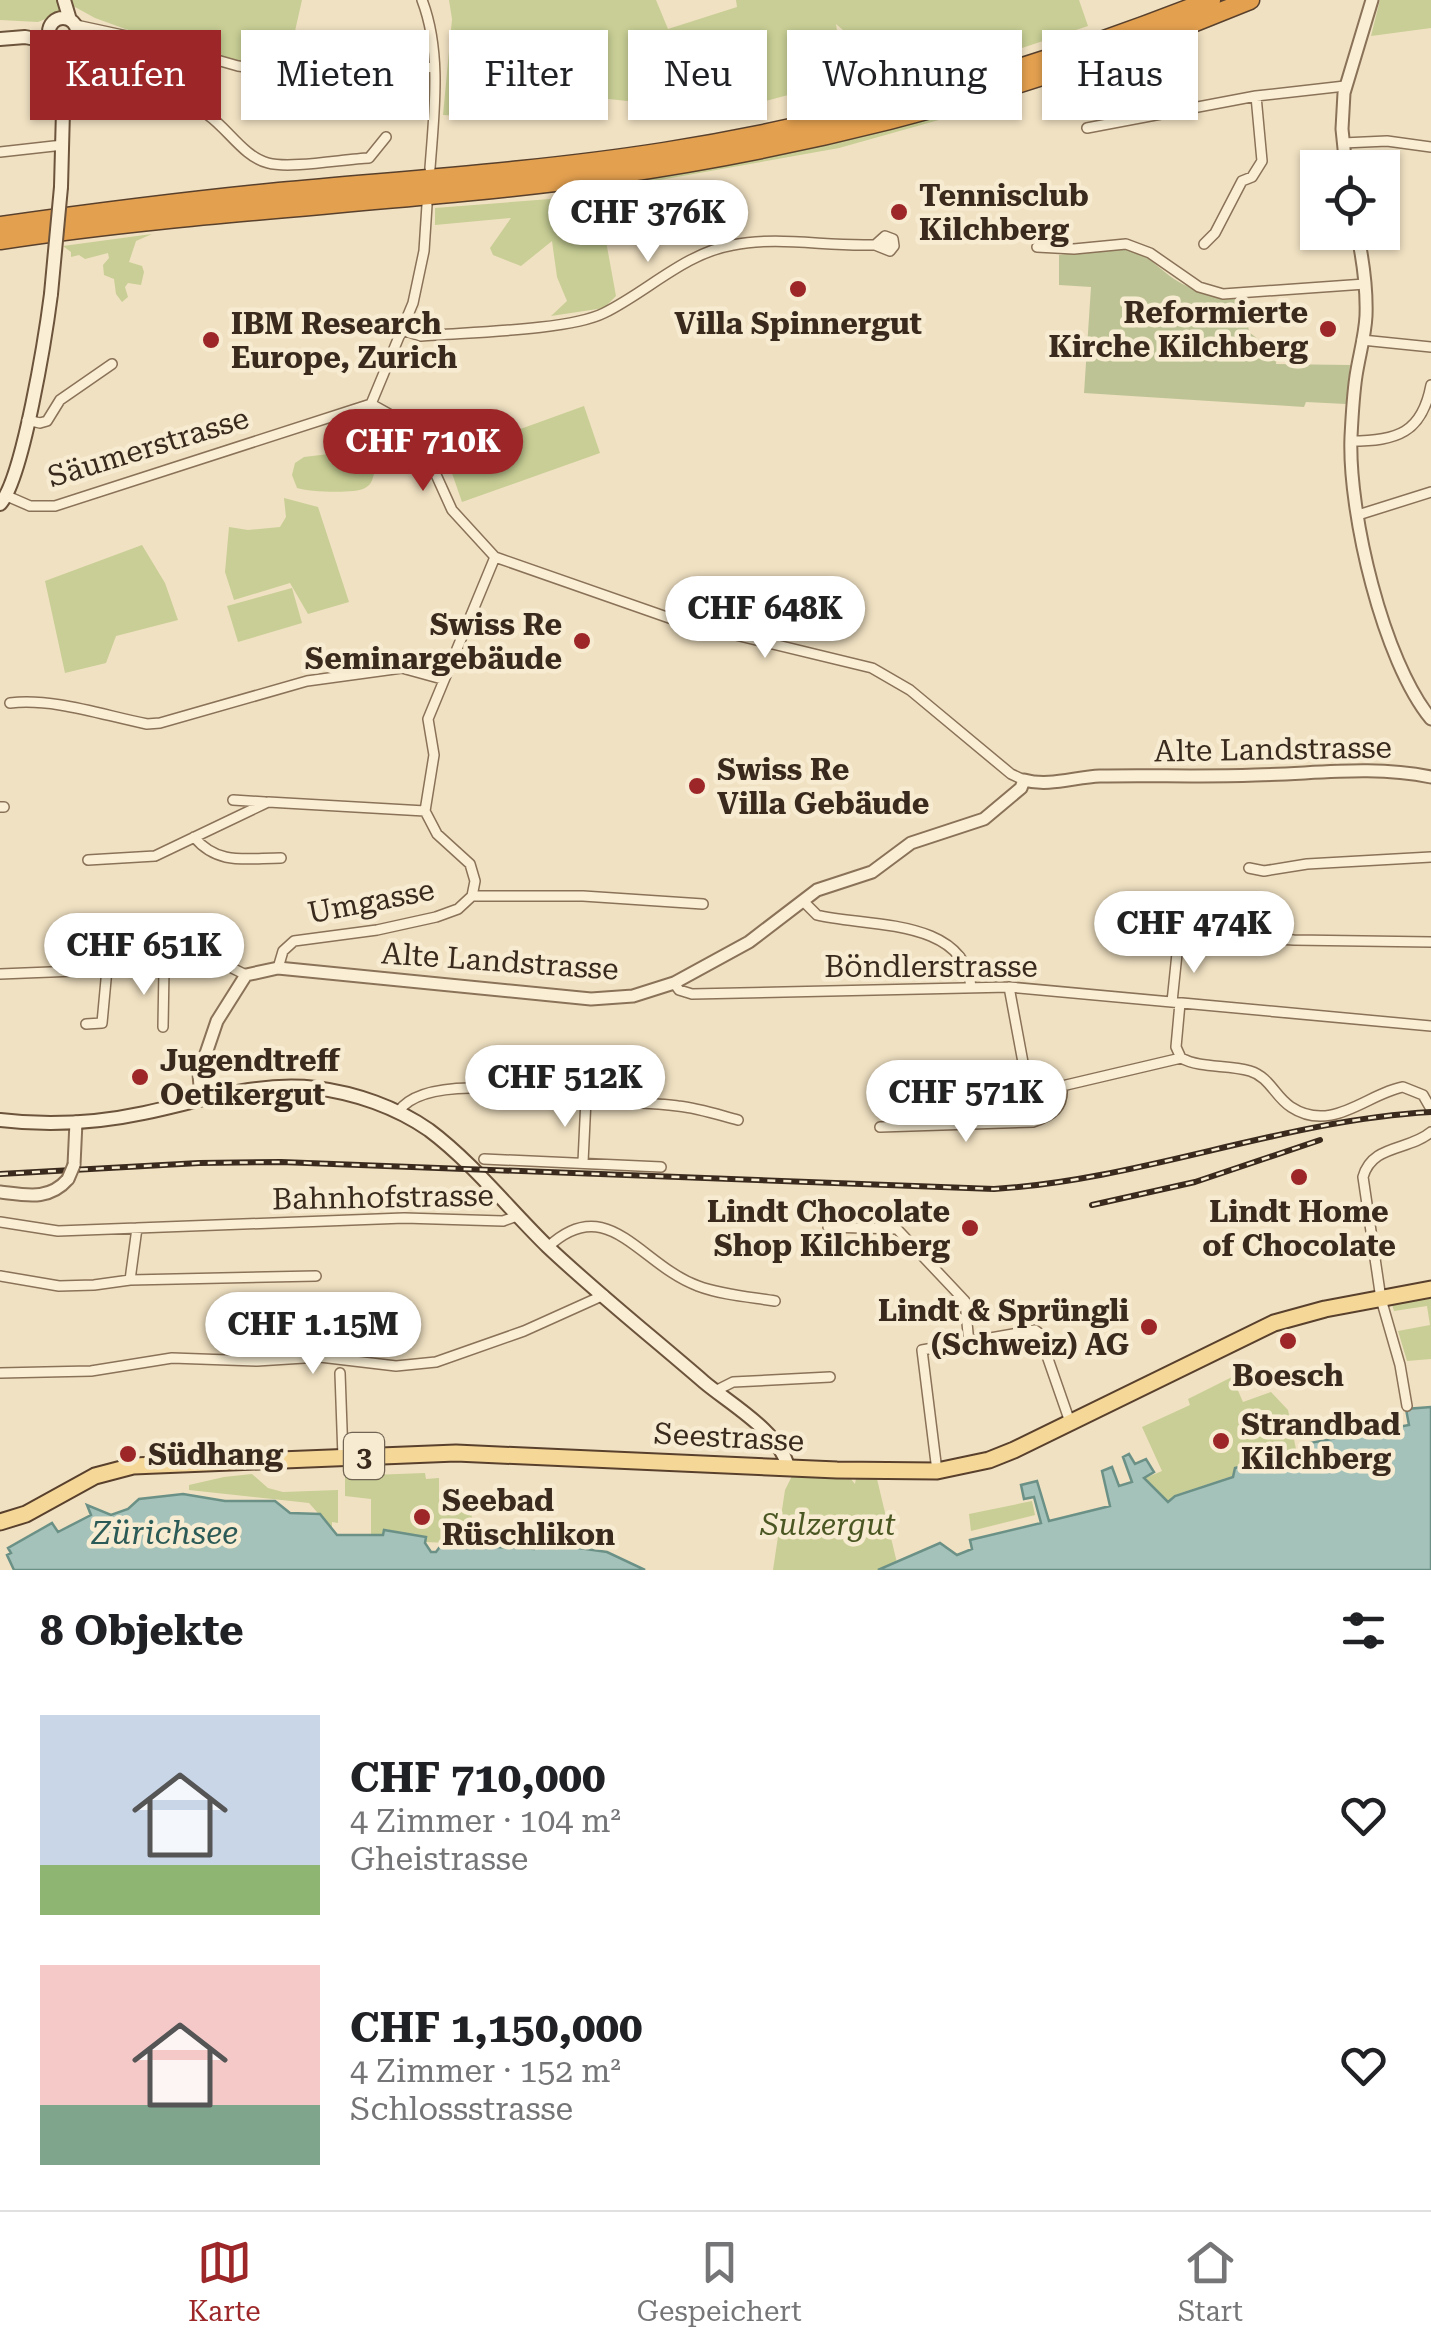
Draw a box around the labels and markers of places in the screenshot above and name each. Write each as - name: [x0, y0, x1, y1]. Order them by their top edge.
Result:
- place label: Tennisclub Kilchberg: [919, 178, 1089, 247]
- pin: CHF 376K: [545, 180, 751, 265]
- marker: Tennisclub Kilchberg: [888, 201, 910, 223]
- marker: Villa Spinnergut: [787, 278, 809, 300]
- place label: Reformierte Kirche Kilchberg: [1048, 295, 1308, 364]
- place label: IBM Research Europe, Zurich: [231, 306, 457, 375]
- place label: Villa Spinnergut: [674, 306, 922, 341]
- marker: Reformierte Kirche Kilchberg: [1317, 318, 1339, 340]
- marker: IBM Research Europe, Zurich: [200, 329, 222, 351]
- pin: CHF 710K: [320, 409, 526, 494]
- pin: CHF 648K: [662, 576, 868, 661]
- place label: Swiss Re Seminargebäude: [305, 607, 562, 676]
- marker: Swiss Re Seminargebäude: [571, 630, 593, 652]
- place label: Swiss Re Villa Gebäude: [717, 752, 929, 821]
- marker: Swiss Re Villa Gebäude: [686, 775, 708, 797]
- pin: CHF 474K: [1091, 891, 1297, 976]
- pin: CHF 651K: [41, 913, 247, 998]
- place label: Jugendtreff Oetikergut: [160, 1043, 340, 1112]
- pin: CHF 512K: [462, 1045, 668, 1130]
- pin: CHF 571K: [863, 1060, 1069, 1145]
- marker: Jugendtreff Oetikergut: [129, 1066, 151, 1088]
- marker: Lindt Home of Chocolate: [1288, 1166, 1310, 1188]
- place label: Lindt Chocolate Shop Kilchberg: [707, 1194, 950, 1263]
- place label: Lindt Home of Chocolate: [1202, 1194, 1396, 1263]
- marker: Lindt Chocolate Shop Kilchberg: [959, 1217, 981, 1239]
- pin: CHF 1.15M: [199, 1292, 427, 1377]
- place label: Lindt & Sprüngli (Schweiz) AG: [878, 1293, 1129, 1362]
- marker: Lindt & Sprüngli (Schweiz) AG: [1138, 1316, 1160, 1338]
- marker: Boesch: [1277, 1330, 1299, 1352]
- place label: Boesch: [1232, 1358, 1344, 1393]
- place label: Strandbad Kilchberg: [1241, 1407, 1401, 1476]
- marker: Strandbad Kilchberg: [1210, 1430, 1232, 1452]
- place label: Südhang: [148, 1437, 284, 1472]
- marker: Südhang: [117, 1443, 139, 1465]
- place label: Seebad Rüschlikon: [442, 1483, 615, 1552]
- marker: Seebad Rüschlikon: [411, 1506, 433, 1528]

